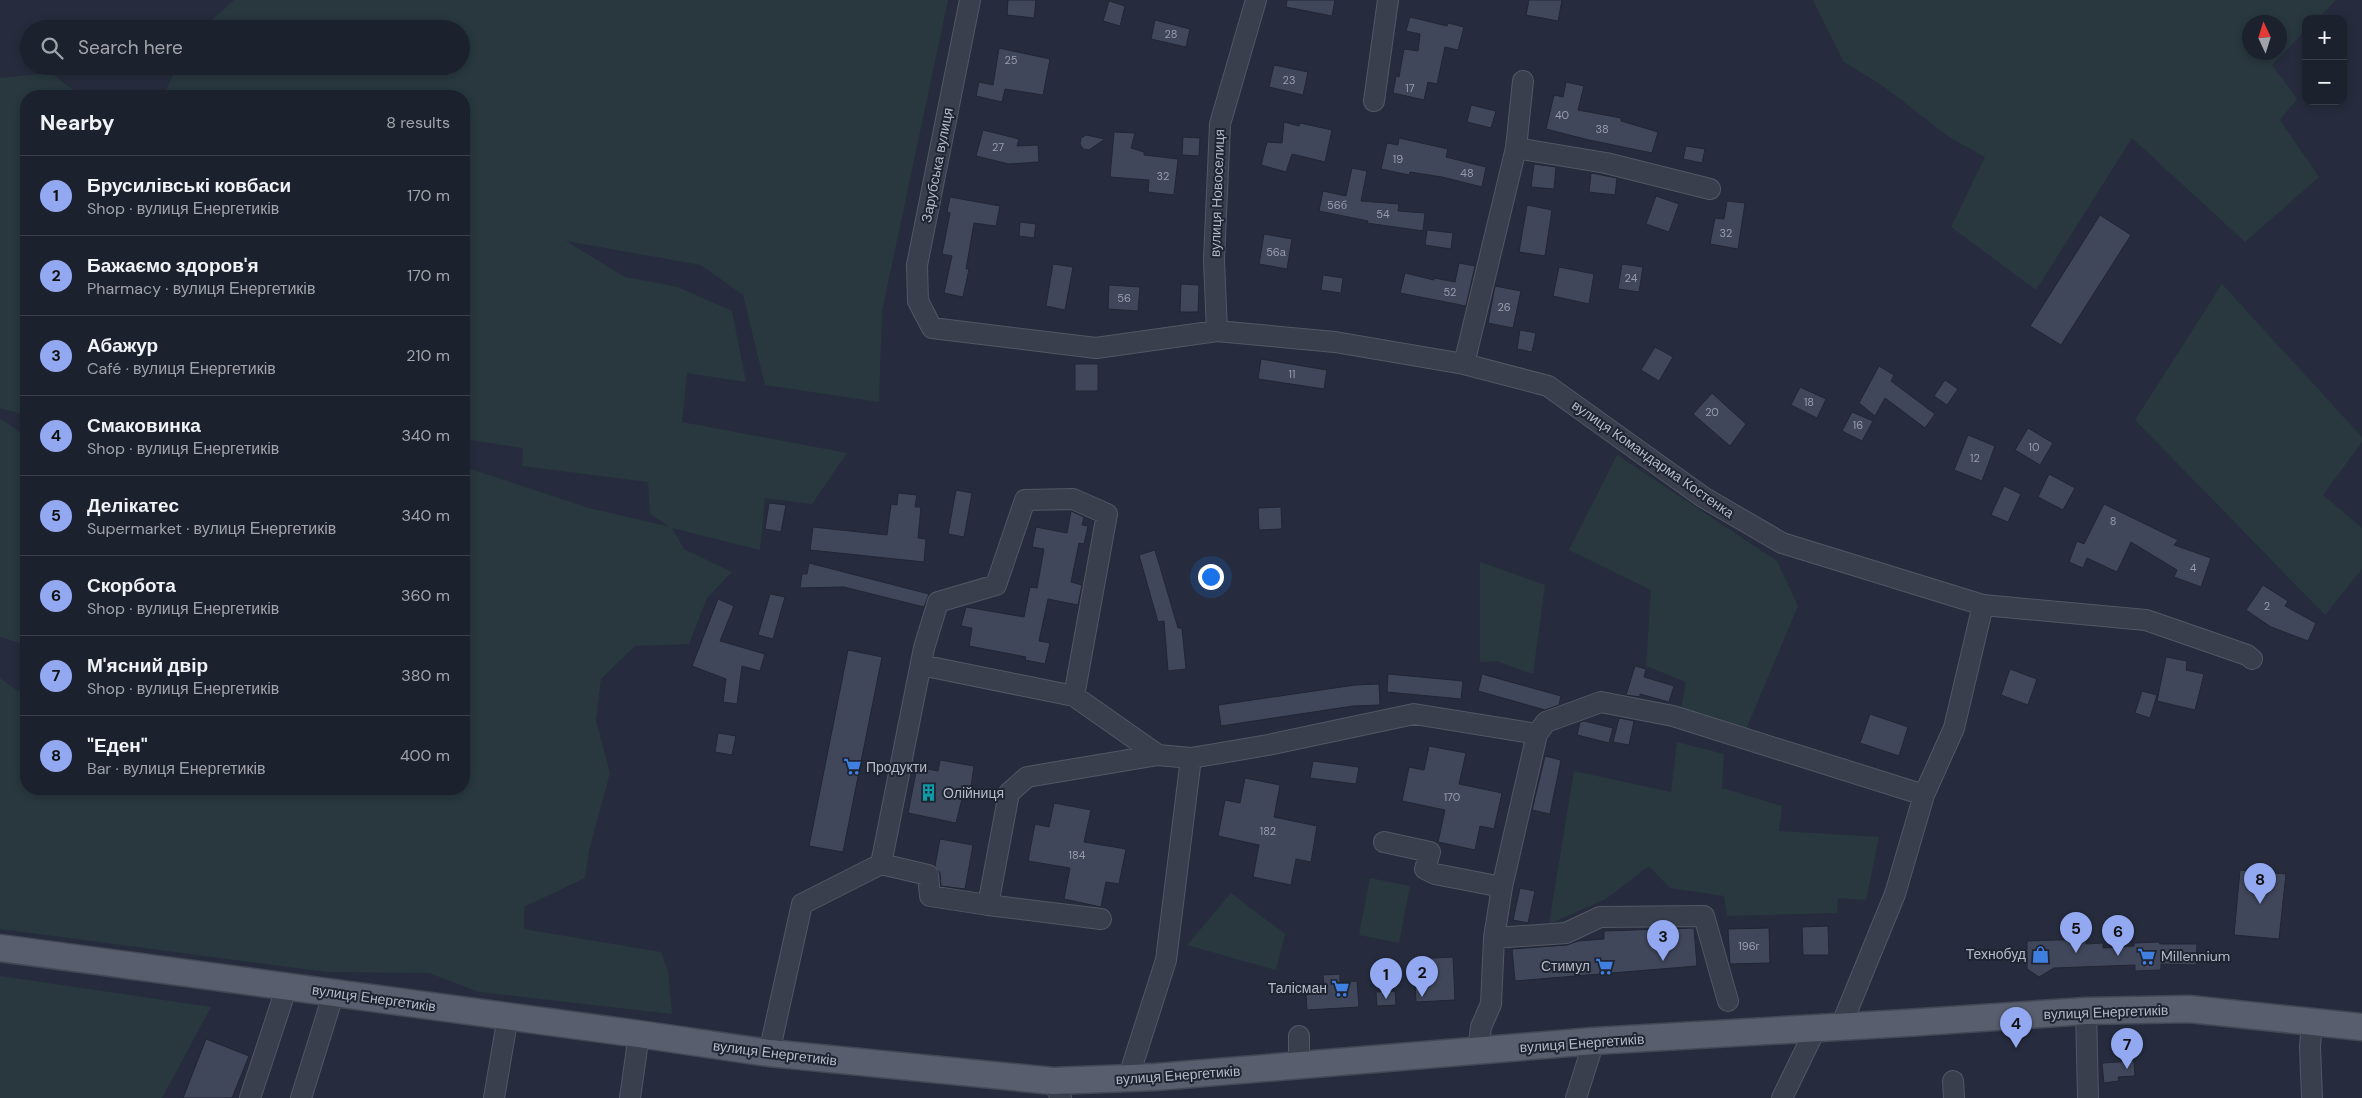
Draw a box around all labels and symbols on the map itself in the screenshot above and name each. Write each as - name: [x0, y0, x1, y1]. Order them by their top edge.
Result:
- north arrow: [2242, 15, 2287, 60]
- house number: 28: [1165, 27, 1177, 41]
- house number: 25: [1004, 53, 1018, 67]
- house number: 23: [1283, 73, 1295, 87]
- house number: 17: [1405, 81, 1415, 95]
- street label: Зарубська вулиця: [917, 106, 957, 224]
- house number: 40: [1555, 108, 1569, 122]
- house number: 38: [1595, 122, 1609, 136]
- street label: вулиця Новоселиця: [1206, 129, 1228, 257]
- house number: 27: [992, 140, 1004, 154]
- house number: 19: [1393, 152, 1403, 166]
- house number: 48: [1460, 166, 1474, 180]
- house number: 32: [1157, 169, 1169, 183]
- house number: 56б: [1327, 198, 1347, 212]
- house number: 54: [1376, 207, 1390, 221]
- house number: 32: [1720, 226, 1732, 240]
- house number: 56а: [1266, 245, 1287, 259]
- house number: 24: [1625, 271, 1638, 285]
- house number: 52: [1444, 285, 1456, 299]
- house number: 56: [1117, 291, 1131, 305]
- house number: 26: [1497, 300, 1511, 314]
- house number: 11: [1289, 367, 1295, 381]
- house number: 18: [1804, 395, 1814, 409]
- street label: вулиця Командарма Костенка: [1568, 396, 1738, 522]
- house number: 20: [1705, 405, 1719, 419]
- house number: 16: [1853, 418, 1863, 432]
- house number: 10: [2029, 440, 2039, 454]
- house number: 12: [1970, 451, 1980, 465]
- house number: 8: [2110, 514, 2116, 528]
- house number: 4: [2190, 561, 2197, 575]
- your location: [1198, 564, 1224, 590]
- house number: 2: [2264, 599, 2270, 613]
- supermarket icon: Продукти: [842, 757, 862, 777]
- place label: Продукти: [866, 758, 927, 776]
- building icon: Олійниця: [919, 783, 939, 803]
- place label: Олійниця: [943, 784, 1004, 802]
- house number: 170: [1444, 790, 1460, 804]
- house number: 182: [1260, 824, 1276, 838]
- house number: 184: [1069, 848, 1086, 862]
- pin: 8: [2244, 863, 2276, 904]
- pin: 5: [2060, 912, 2092, 953]
- pin: 6: [2102, 915, 2134, 956]
- pin: 3: [1647, 920, 1679, 961]
- house number: 196г: [1738, 939, 1760, 953]
- shop icon: Технобуд: [2030, 944, 2050, 964]
- place label: Технобуд: [1966, 945, 2026, 963]
- supermarket icon: Millennium: [2137, 946, 2157, 966]
- place label: Millennium: [2161, 947, 2230, 965]
- pin: 2: [1406, 956, 1438, 997]
- supermarket icon: Стимул: [1594, 956, 1614, 976]
- place label: Стимул: [1541, 957, 1590, 975]
- pin: 1: [1370, 958, 1402, 999]
- supermarket icon: Талісман: [1331, 978, 1351, 998]
- place label: Талісман: [1268, 979, 1327, 997]
- street label: вулиця Енергетиків: [311, 980, 437, 1016]
- street label: вулиця Енергетиків: [2043, 1001, 2169, 1023]
- pin: 4: [2000, 1007, 2032, 1048]
- pin: 7: [2111, 1028, 2143, 1069]
- street label: вулиця Енергетиків: [1519, 1030, 1645, 1056]
- street label: вулиця Енергетиків: [712, 1036, 838, 1070]
- street label: вулиця Енергетиків: [1115, 1062, 1241, 1088]

